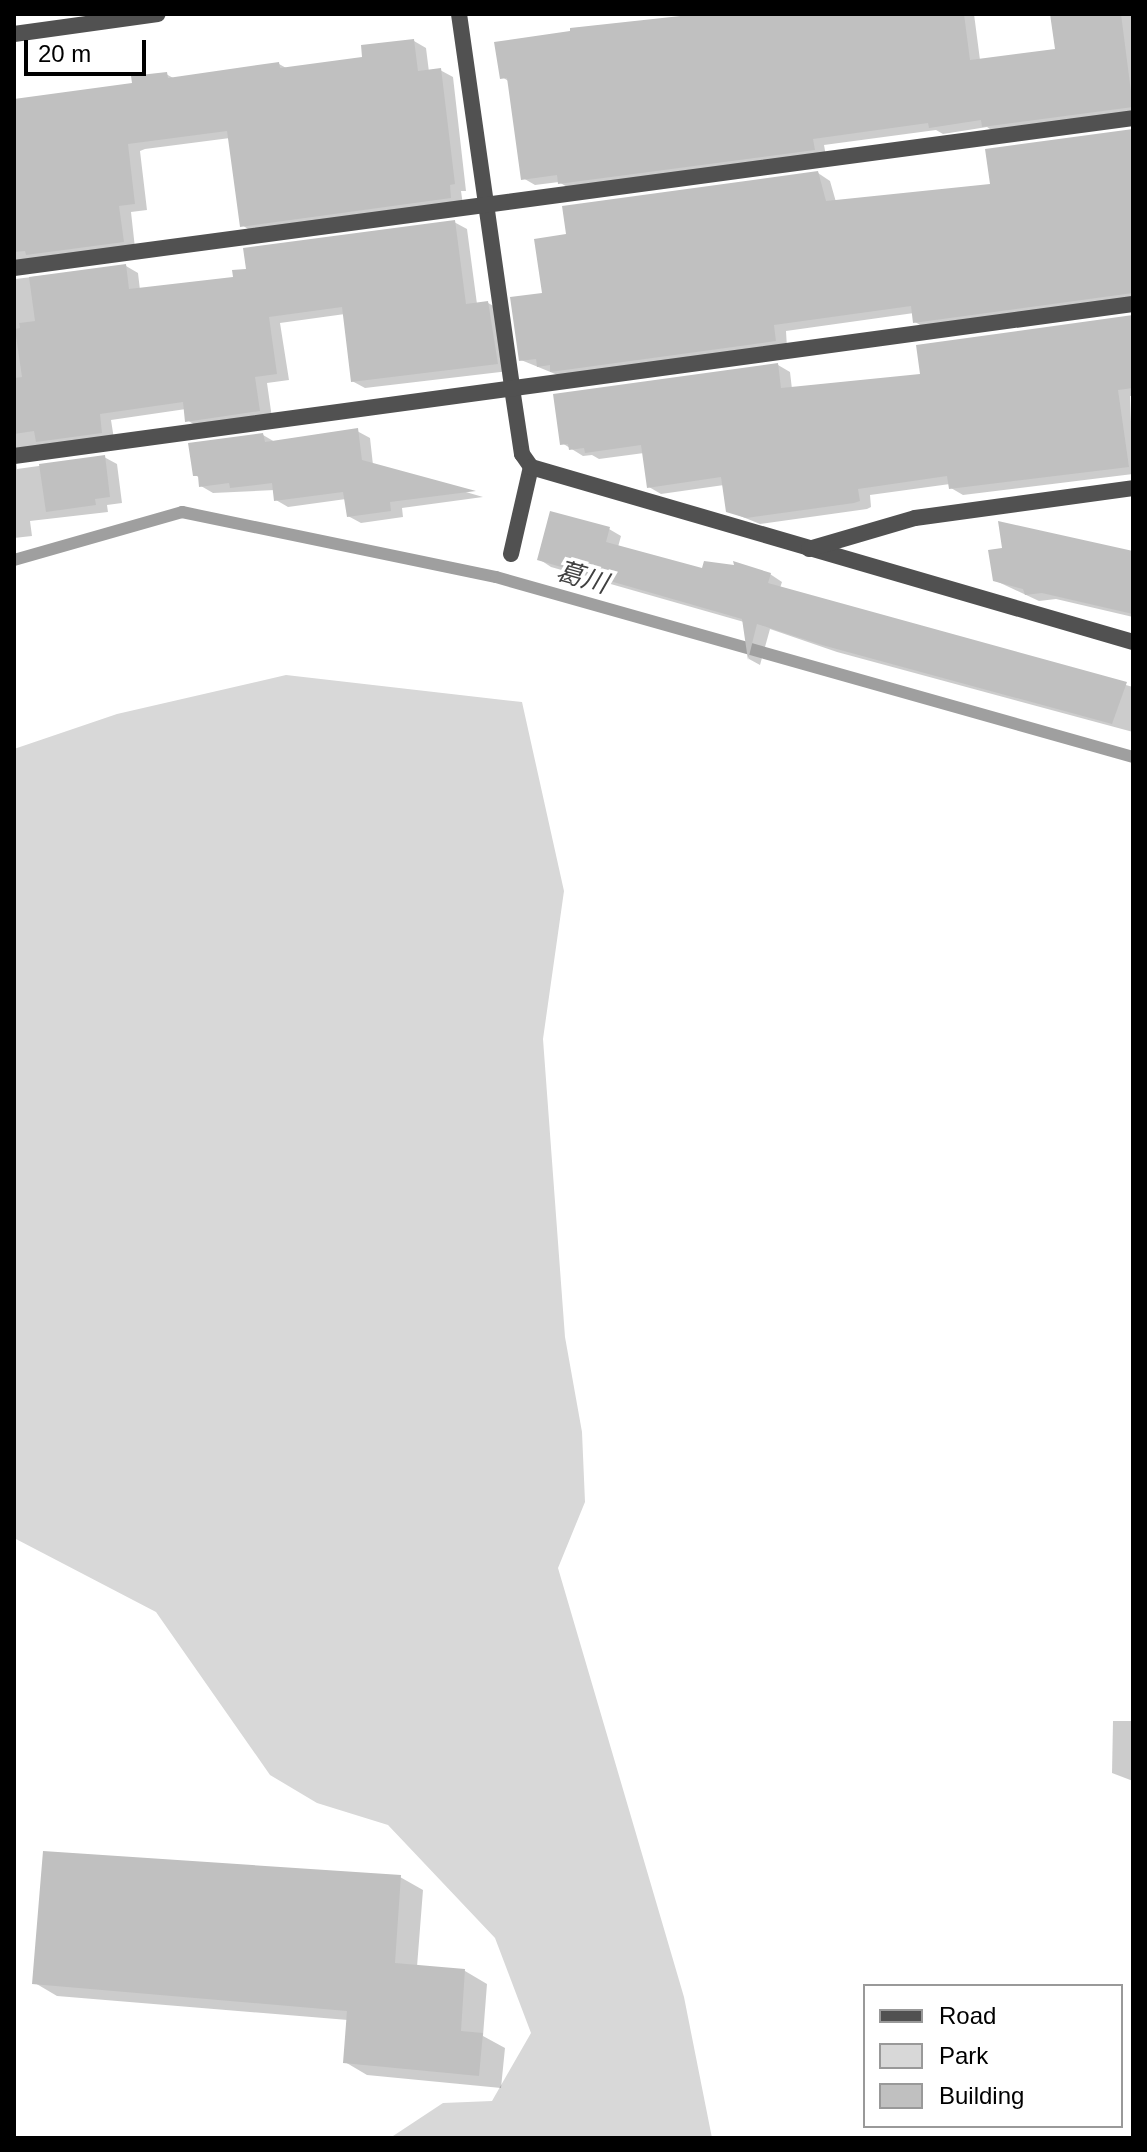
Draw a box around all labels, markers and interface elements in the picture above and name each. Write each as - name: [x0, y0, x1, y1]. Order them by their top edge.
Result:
- scale bar: [28, 24, 150, 74]
- text: 20 m: [38, 40, 91, 67]
- water label: 葛川: [553, 556, 611, 600]
- legend: [863, 1984, 1123, 2128]
- text: Road: [939, 2002, 996, 2029]
- text: Park: [939, 2042, 988, 2069]
- text: Building: [939, 2082, 1024, 2109]

